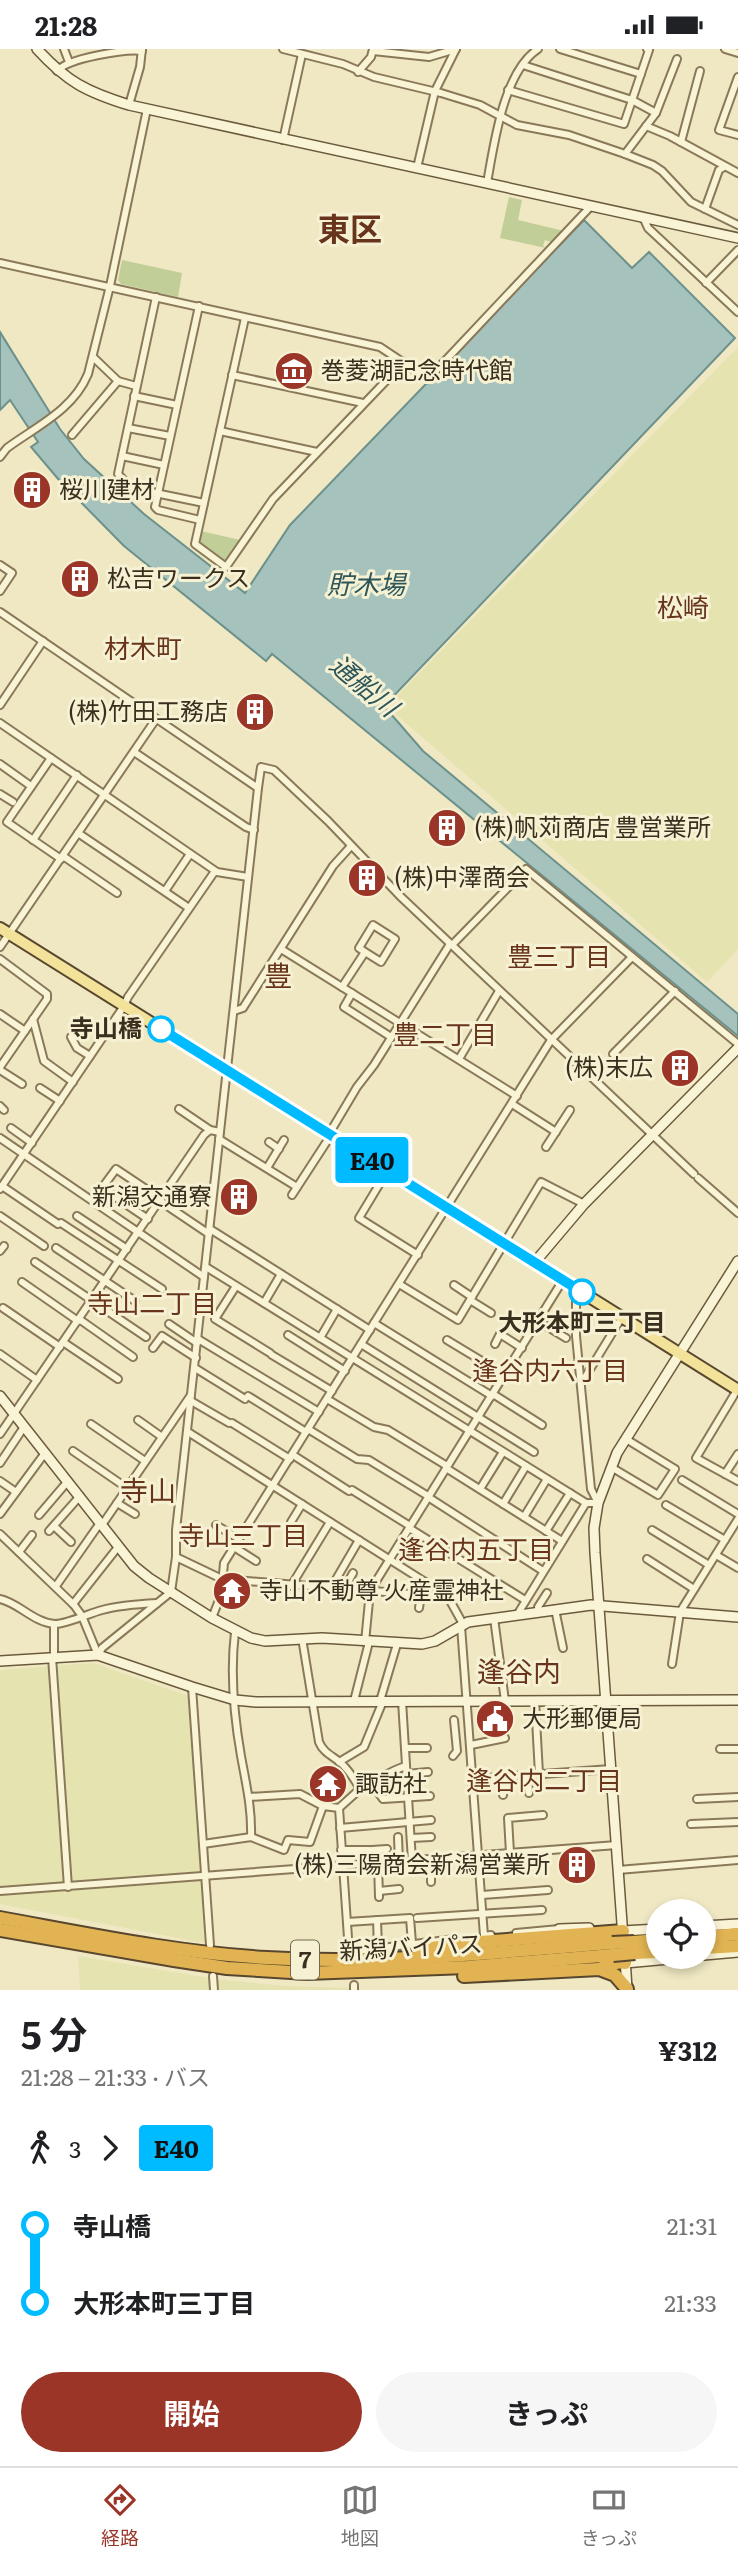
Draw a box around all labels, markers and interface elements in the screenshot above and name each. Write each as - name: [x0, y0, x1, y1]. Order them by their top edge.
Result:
- text: 21:28: [35, 5, 97, 44]
- district label: 東区: [318, 203, 382, 251]
- museum icon: 巻菱湖記念時代館: [273, 350, 315, 392]
- place label: 巻菱湖記念時代館: [321, 351, 513, 386]
- building icon: 桜川建材: [11, 469, 53, 511]
- place label: 桜川建材: [59, 470, 155, 505]
- building icon: 松吉ワークス: [59, 558, 101, 600]
- place label: 松吉ワークス: [107, 559, 250, 594]
- water label: 貯木場: [327, 563, 408, 602]
- district label: 松崎: [657, 586, 709, 625]
- district label: 材木町: [104, 627, 182, 666]
- water label: 通船川: [323, 644, 410, 726]
- building icon: (株)竹田工務店: [234, 691, 276, 733]
- place label: (株)竹田工務店: [68, 692, 228, 727]
- building icon: (株)帆苅商店 豊営業所: [426, 807, 468, 849]
- place label: (株)帆苅商店 豊営業所: [474, 808, 711, 843]
- building icon: (株)中澤商会: [346, 857, 388, 899]
- place label: (株)中澤商会: [394, 858, 530, 893]
- district label: 豊三丁目: [507, 935, 611, 974]
- district label: 豊: [264, 953, 292, 995]
- place label: 寺山橋: [70, 1009, 142, 1044]
- district label: 豊二丁目: [393, 1013, 497, 1052]
- marker: 寺山橋: [148, 1016, 174, 1042]
- building icon: (株)末広: [659, 1047, 701, 1089]
- place label: (株)末広: [565, 1048, 653, 1083]
- line badge: E40: [332, 1137, 412, 1183]
- text: E40: [349, 1142, 395, 1177]
- building icon: 新潟交通寮: [218, 1176, 260, 1218]
- place label: 新潟交通寮: [92, 1177, 212, 1212]
- marker: 大形本町三丁目: [569, 1279, 595, 1305]
- district label: 寺山二丁目: [87, 1282, 217, 1321]
- place label: 大形本町三丁目: [498, 1303, 666, 1338]
- district label: 逢谷内六丁目: [472, 1349, 628, 1388]
- district label: 寺山: [120, 1468, 176, 1510]
- district label: 寺山三丁目: [178, 1514, 308, 1553]
- district label: 逢谷内五丁目: [398, 1528, 554, 1567]
- temple icon: 寺山不動尊 火産霊神社: [211, 1570, 253, 1612]
- place label: 寺山不動尊 火産霊神社: [259, 1571, 504, 1606]
- district label: 逢谷内: [477, 1649, 561, 1691]
- public building icon: 大形郵便局: [474, 1698, 516, 1740]
- place label: 大形郵便局: [522, 1699, 642, 1734]
- district label: 逢谷内二丁目: [466, 1759, 622, 1798]
- temple icon: 諏訪社: [307, 1763, 349, 1805]
- place label: 諏訪社: [355, 1764, 427, 1799]
- building icon: (株)三陽商会新潟営業所: [556, 1844, 598, 1886]
- place label: (株)三陽商会新潟営業所: [294, 1845, 550, 1880]
- map controls: [646, 1899, 716, 1969]
- button: locate: [646, 1899, 716, 1969]
- street label: 新潟バイパス: [338, 1924, 483, 1967]
- road number: 7: [291, 1941, 319, 1979]
- text: 5 分: [21, 2004, 87, 2061]
- text: ¥312: [658, 2030, 717, 2069]
- text: 21:28 – 21:33 · バス: [21, 2059, 210, 2093]
- icon: walk: [21, 2129, 59, 2167]
- icon: forward: [91, 2129, 129, 2167]
- text: E40: [153, 2130, 199, 2165]
- text: 3: [69, 2131, 81, 2165]
- text: 寺山橋: [73, 2205, 151, 2244]
- text: 21:31: [667, 2208, 717, 2242]
- text: 大形本町三丁目: [73, 2282, 255, 2321]
- text: 21:33: [664, 2285, 717, 2319]
- button: 開始: [21, 2372, 362, 2452]
- button: きっぷ: [376, 2372, 717, 2452]
- tab: 経路: [101, 2481, 139, 2551]
- tab: 地図: [341, 2481, 379, 2551]
- tab: きっぷ: [581, 2481, 637, 2551]

